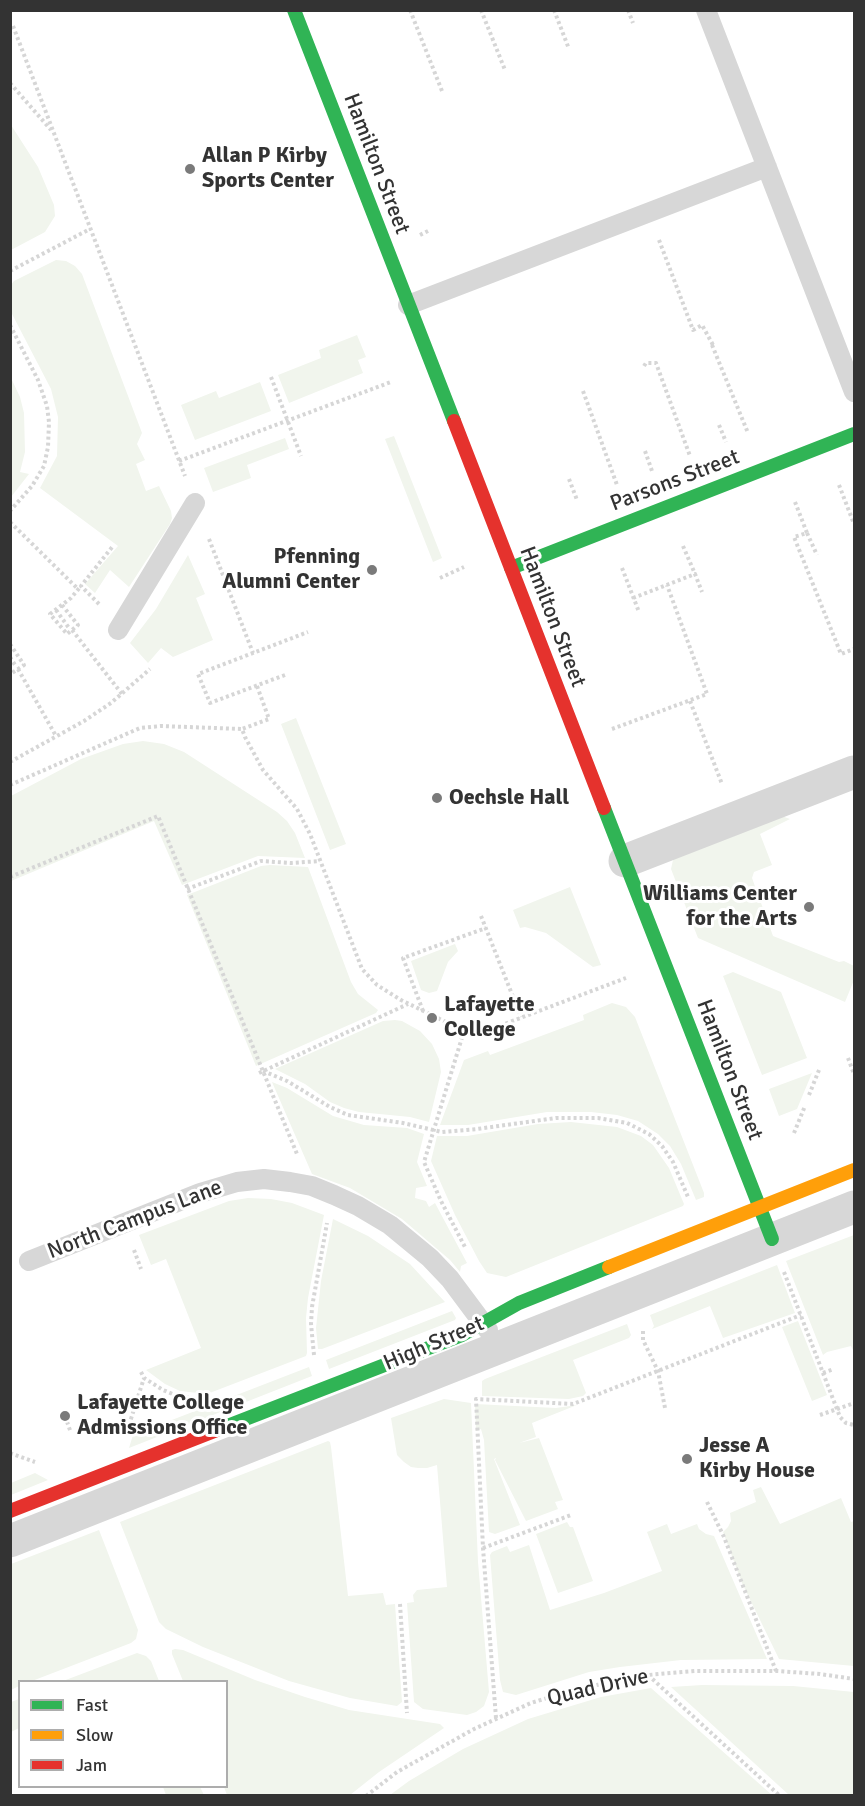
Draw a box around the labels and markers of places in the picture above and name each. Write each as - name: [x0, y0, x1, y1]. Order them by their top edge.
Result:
- place label: Allan P Kirby Sports Center: [202, 143, 334, 194]
- marker: Allan P Kirby Sports Center: [183, 162, 197, 176]
- place label: Pfenning Alumni Center: [222, 544, 360, 596]
- marker: Pfenning Alumni Center: [365, 563, 379, 577]
- place label: Oechsle Hall: [449, 785, 569, 811]
- marker: Oechsle Hall: [430, 791, 444, 805]
- place label: Williams Center for the Arts: [643, 881, 797, 932]
- marker: Williams Center for the Arts: [802, 900, 816, 914]
- place label: Lafayette College: [444, 992, 535, 1044]
- marker: Lafayette College: [425, 1011, 439, 1025]
- place label: Lafayette College Admissions Office: [77, 1390, 247, 1442]
- marker: Lafayette College Admissions Office: [58, 1409, 72, 1423]
- place label: Jesse A Kirby House: [699, 1433, 815, 1484]
- marker: Jesse A Kirby House: [680, 1452, 694, 1466]

